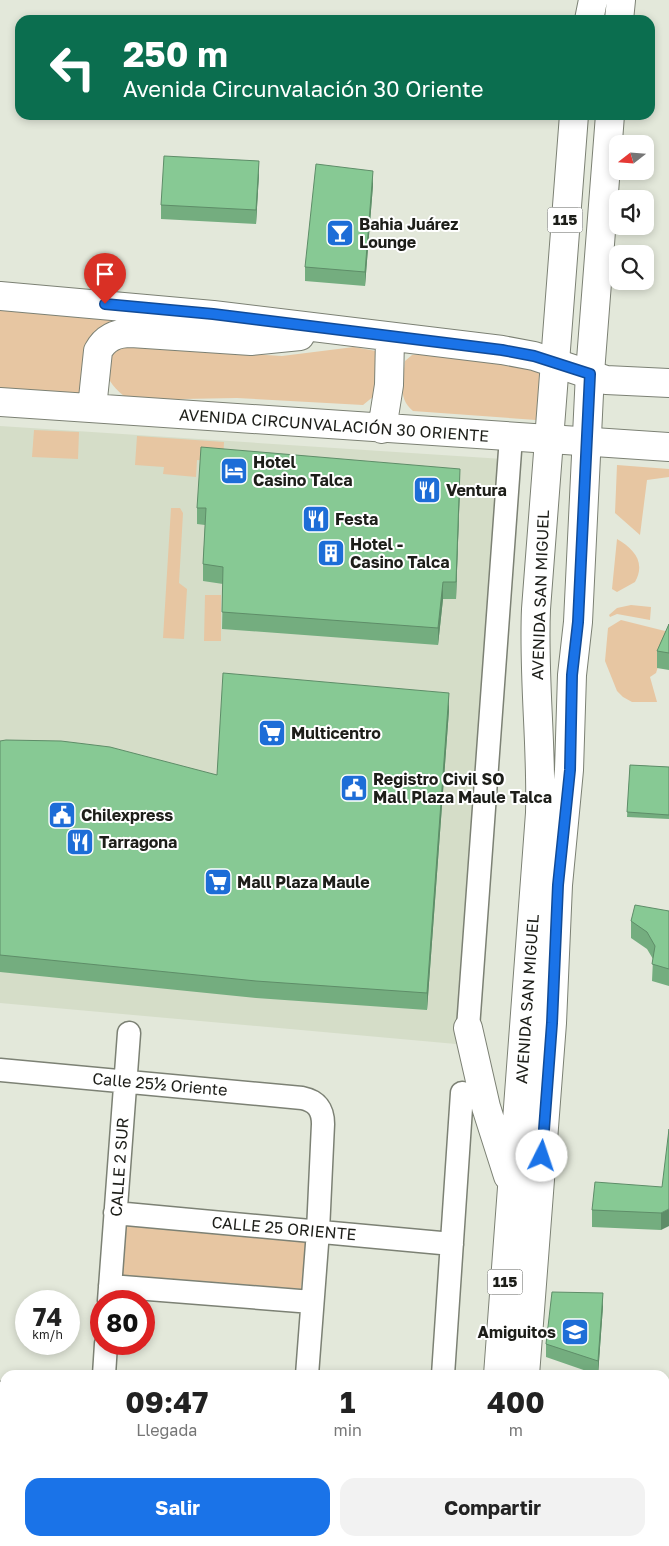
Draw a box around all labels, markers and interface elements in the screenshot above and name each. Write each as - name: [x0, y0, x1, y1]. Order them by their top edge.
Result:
- text: 250 m: [123, 33, 228, 75]
- icon: left: [40, 35, 105, 100]
- text: Avenida Circunvalación 30 Oriente: [123, 75, 484, 102]
- north arrow: [609, 135, 654, 180]
- map controls: [609, 135, 654, 290]
- button: sound: [609, 190, 654, 235]
- road number: 115: [548, 208, 582, 232]
- place label: Bahia Juárez Lounge: [359, 214, 458, 252]
- bar icon: Bahia Juárez Lounge: [325, 218, 355, 248]
- button: search: [609, 245, 654, 290]
- pin: [84, 253, 126, 304]
- icon: arrive: [91, 260, 119, 288]
- street label: AVENIDA CIRCUNVALACIÓN 30 ORIENTE: [178, 404, 490, 446]
- place label: Hotel Casino Talca: [253, 452, 352, 490]
- hotel icon: Hotel Casino Talca: [219, 456, 249, 486]
- restaurant icon: Ventura: [412, 475, 442, 505]
- place label: Ventura: [446, 480, 507, 500]
- restaurant icon: Festa: [301, 504, 331, 534]
- place label: Festa: [335, 509, 378, 529]
- street label: AVENIDA SAN MIGUEL: [527, 510, 553, 680]
- place label: Hotel - Casino Talca: [350, 534, 449, 572]
- building icon: Hotel - Casino Talca: [316, 538, 346, 568]
- supermarket icon: Multicentro: [257, 718, 287, 748]
- place label: Multicentro: [291, 723, 381, 743]
- place label: Registro Civil SO Mall Plaza Maule Talca: [373, 769, 552, 807]
- public building icon: Registro Civil SO Mall Plaza Maule Talca: [339, 773, 369, 803]
- public building icon: Chilexpress: [47, 800, 77, 830]
- place label: Chilexpress: [81, 805, 173, 825]
- restaurant icon: Tarragona: [65, 827, 95, 857]
- place label: Tarragona: [99, 832, 177, 852]
- supermarket icon: Mall Plaza Maule: [203, 867, 233, 897]
- place label: Mall Plaza Maule: [237, 872, 370, 892]
- street label: AVENIDA SAN MIGUEL: [511, 913, 543, 1085]
- street label: Calle 25½ Oriente: [92, 1068, 228, 1100]
- street label: CALLE 2 SUR: [106, 1117, 132, 1217]
- position arrow: [515, 1129, 567, 1181]
- street label: CALLE 25 ORIENTE: [211, 1212, 357, 1244]
- road number: 115: [488, 1270, 522, 1294]
- speed limit sign: 80: [90, 1290, 155, 1355]
- text: 74: [33, 1301, 62, 1332]
- school or university icon: Amiguitos: [560, 1317, 590, 1347]
- place label: Amiguitos: [478, 1322, 556, 1342]
- text: km/h: [32, 1327, 63, 1342]
- text: 09:47: [125, 1384, 208, 1420]
- text: 1: [340, 1384, 355, 1420]
- text: 400: [487, 1384, 545, 1420]
- text: Llegada: [136, 1420, 197, 1440]
- text: min: [334, 1420, 362, 1440]
- text: m: [509, 1420, 523, 1440]
- button: Salir: [25, 1478, 330, 1536]
- button: Compartir: [340, 1478, 645, 1536]

